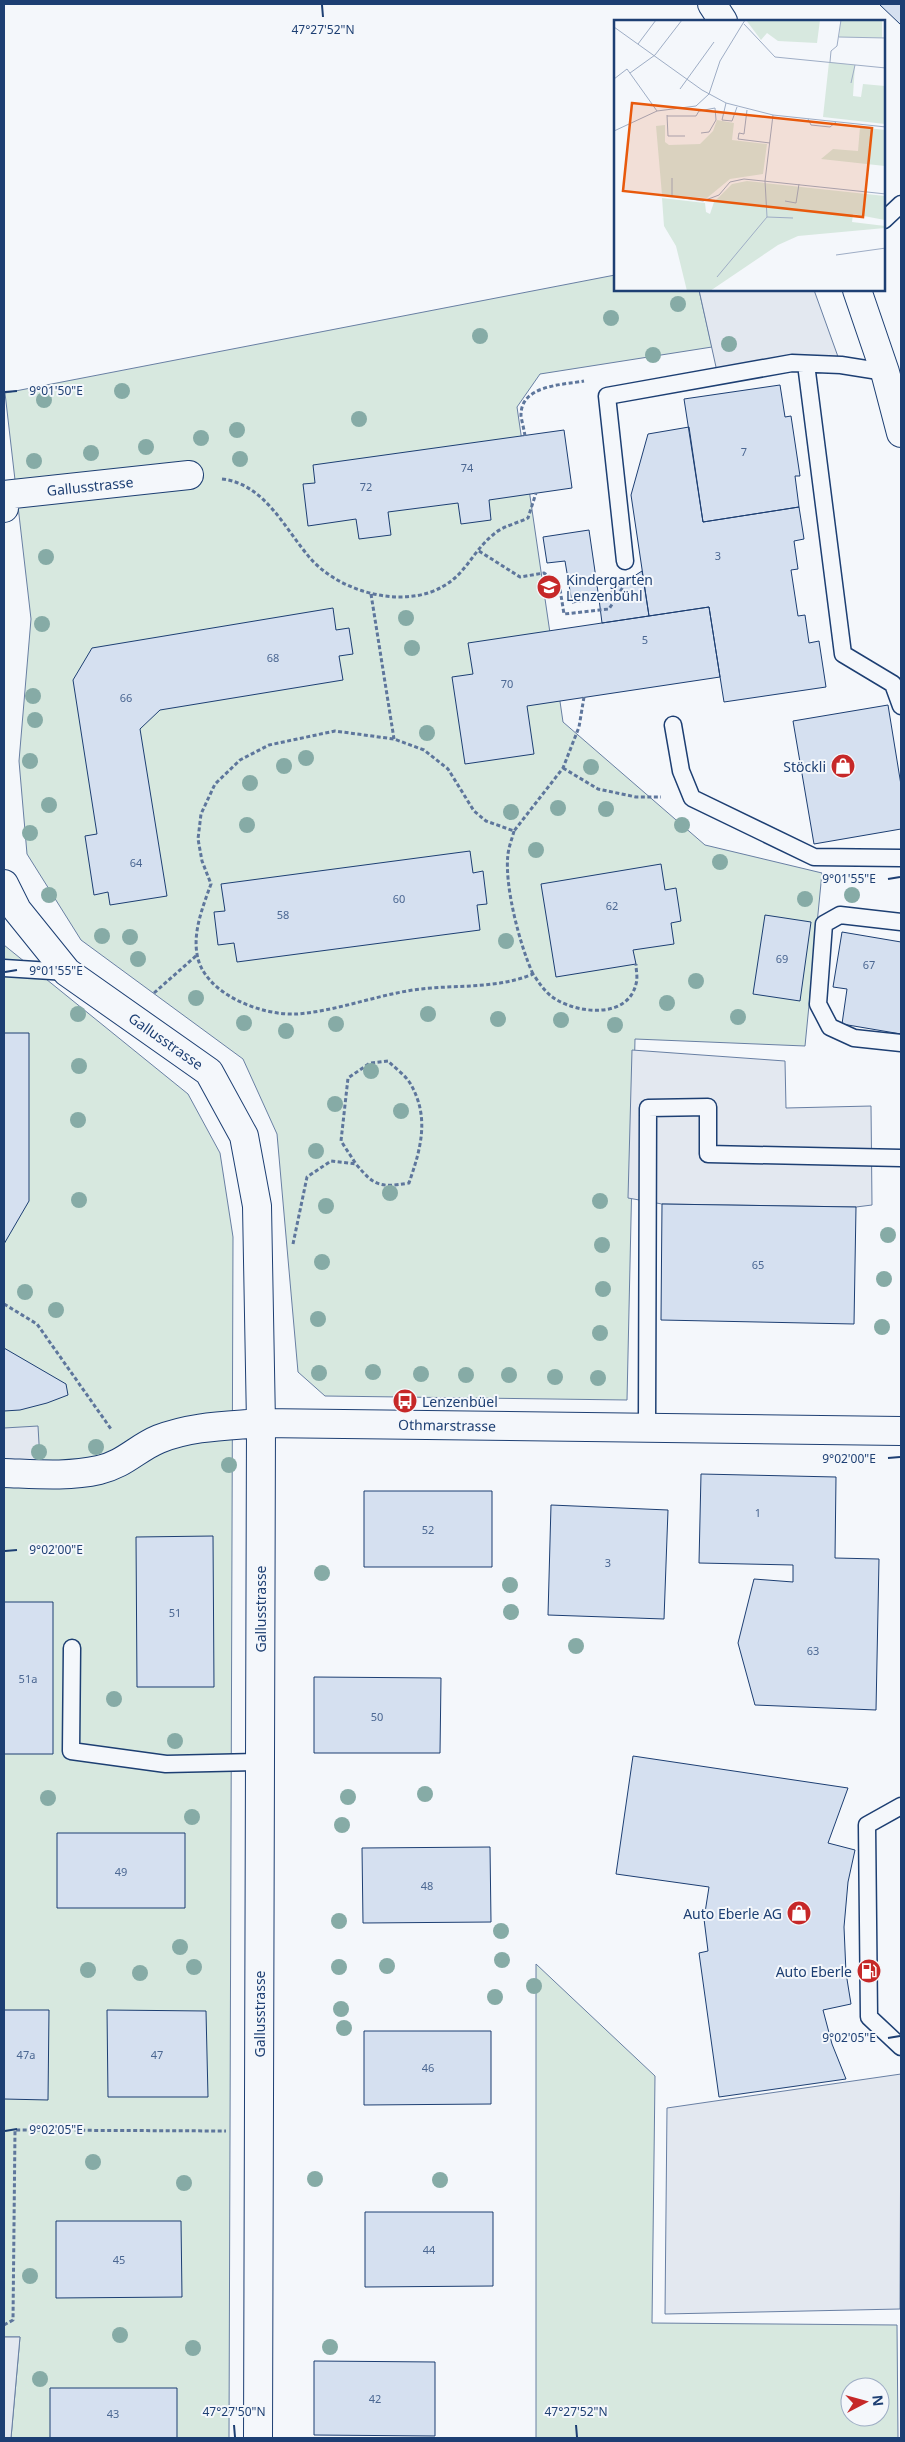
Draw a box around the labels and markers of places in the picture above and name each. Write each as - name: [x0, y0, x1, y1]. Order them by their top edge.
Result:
- place label: Kindergarten Lenzenbühl: [566, 570, 653, 605]
- school or university icon: Kindergarten Lenzenbühl: [536, 574, 562, 600]
- shop icon: Stöckli: [830, 753, 856, 779]
- place label: Stöckli: [783, 757, 826, 776]
- bus stop icon: Lenzenbüel: [392, 1388, 418, 1414]
- place label: Lenzenbüel: [422, 1392, 498, 1411]
- shop icon: Auto Eberle AG: [786, 1900, 812, 1926]
- place label: Auto Eberle AG: [683, 1904, 782, 1923]
- fuel station icon: Auto Eberle: [856, 1958, 882, 1984]
- place label: Auto Eberle: [776, 1962, 852, 1981]

